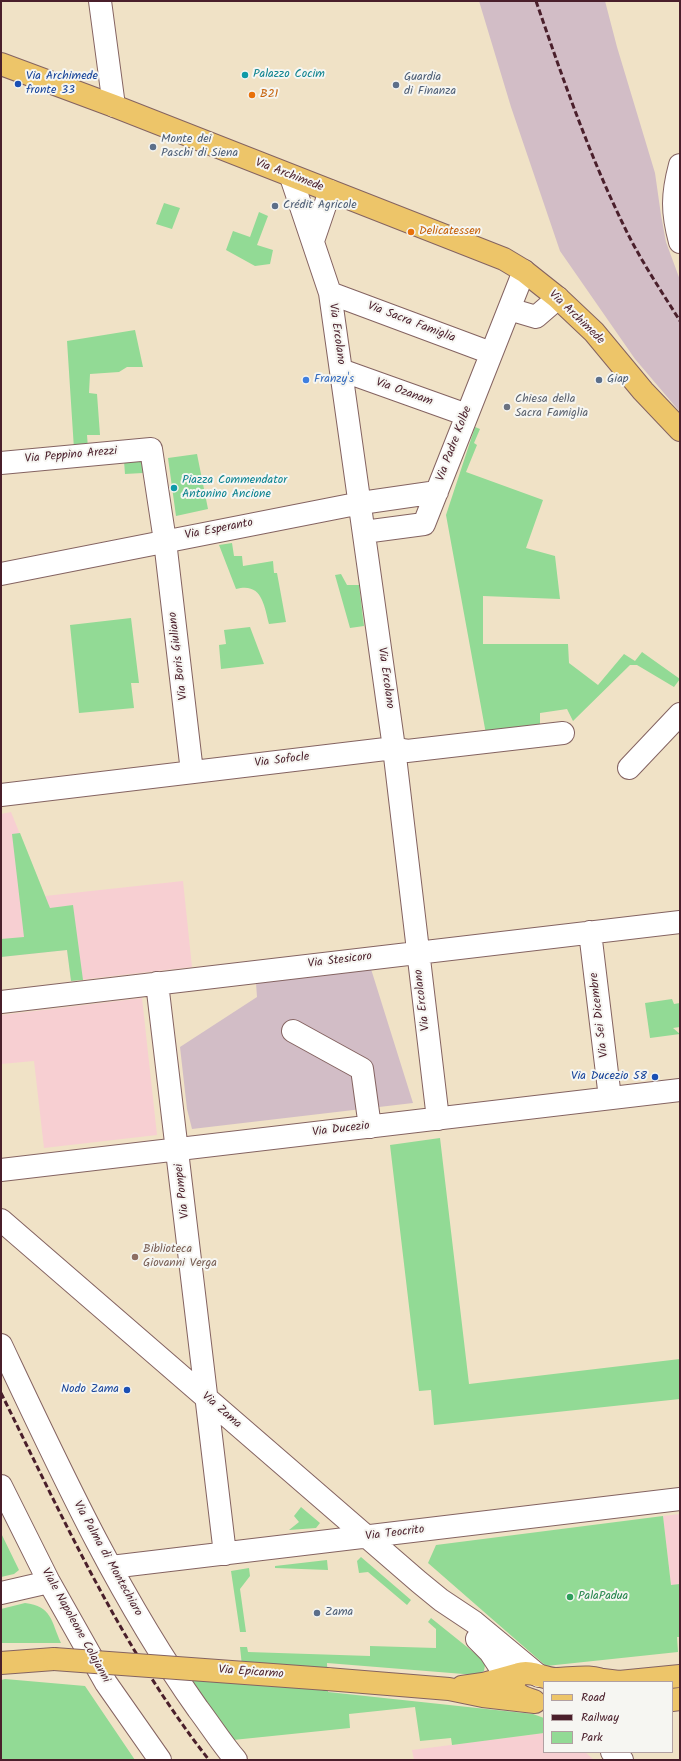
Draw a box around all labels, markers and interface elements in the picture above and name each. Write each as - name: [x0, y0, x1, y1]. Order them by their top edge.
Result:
- place label: Palazzo Cocim: [253, 68, 325, 82]
- place label: Via Archimede fronte 33: [26, 70, 98, 98]
- marker: Palazzo Cocim: [240, 70, 250, 80]
- place label: Guardia di Finanza: [404, 71, 456, 99]
- marker: Via Archimede fronte 33: [13, 79, 23, 89]
- marker: Guardia di Finanza: [391, 80, 401, 90]
- place label: B21: [260, 88, 278, 102]
- marker: B21: [247, 90, 257, 100]
- place label: Monte dei Paschi di Siena: [161, 133, 238, 161]
- marker: Monte dei Paschi di Siena: [148, 142, 158, 152]
- street label: Via Archimede: [253, 156, 325, 196]
- place label: Crédit Agricole: [283, 199, 357, 213]
- marker: Crédit Agricole: [270, 201, 280, 211]
- place label: Delicatessen: [419, 225, 481, 239]
- marker: Delicatessen: [406, 227, 416, 237]
- street label: Via Archimede: [545, 288, 607, 348]
- street label: Via Sacra Famiglia: [365, 300, 457, 346]
- street label: Via Ercolano: [325, 302, 347, 366]
- place label: Franzy's: [314, 373, 354, 387]
- place label: Giap: [607, 373, 629, 387]
- marker: Franzy's: [301, 375, 311, 385]
- marker: Giap: [594, 375, 604, 385]
- street label: Via Ozanam: [374, 376, 434, 410]
- place label: Chiesa della Sacra Famiglia: [515, 393, 588, 421]
- marker: Chiesa della Sacra Famiglia: [502, 402, 512, 412]
- street label: Via Padre Kolbe: [434, 404, 476, 484]
- street label: Via Peppino Arezzi: [24, 445, 118, 467]
- place label: Piazza Commendator Antonino Ancione: [182, 474, 287, 502]
- marker: Piazza Commendator Antonino Ancione: [169, 483, 179, 493]
- street label: Via Esperanto: [184, 516, 254, 544]
- street label: Via Boris Giuliano: [166, 611, 192, 701]
- street label: Via Ercolano: [374, 646, 396, 710]
- street label: Via Sofocle: [254, 750, 310, 772]
- street label: Via Stesicoro: [307, 950, 373, 972]
- street label: Via Ercolano: [412, 968, 434, 1032]
- street label: Via Sei Dicembre: [588, 972, 612, 1058]
- place label: Via Ducezio 58: [571, 1070, 647, 1084]
- marker: Via Ducezio 58: [650, 1072, 660, 1082]
- street label: Via Ducezio: [312, 1119, 370, 1141]
- street label: Via Pompei: [172, 1163, 194, 1219]
- place label: Biblioteca Giovanni Verga: [143, 1243, 217, 1271]
- marker: Biblioteca Giovanni Verga: [130, 1252, 140, 1262]
- place label: Nodo Zama: [61, 1383, 119, 1397]
- marker: Nodo Zama: [122, 1385, 132, 1395]
- street label: Via Zama: [198, 1390, 244, 1432]
- street label: Via Palma di Montechiaro: [69, 1499, 145, 1619]
- street label: Via Teocrito: [365, 1523, 425, 1545]
- street label: Viale Napoleone Colajanni: [37, 1566, 113, 1686]
- place label: PalaPadua: [578, 1590, 628, 1604]
- marker: PalaPadua: [565, 1592, 575, 1602]
- place label: Zama: [325, 1606, 353, 1620]
- marker: Zama: [312, 1608, 322, 1618]
- street label: Via Epicarmo: [218, 1664, 284, 1682]
- legend: [543, 1681, 673, 1753]
- text: Road: [581, 1688, 605, 1707]
- text: Railway: [581, 1708, 619, 1727]
- text: Park: [581, 1728, 603, 1747]

